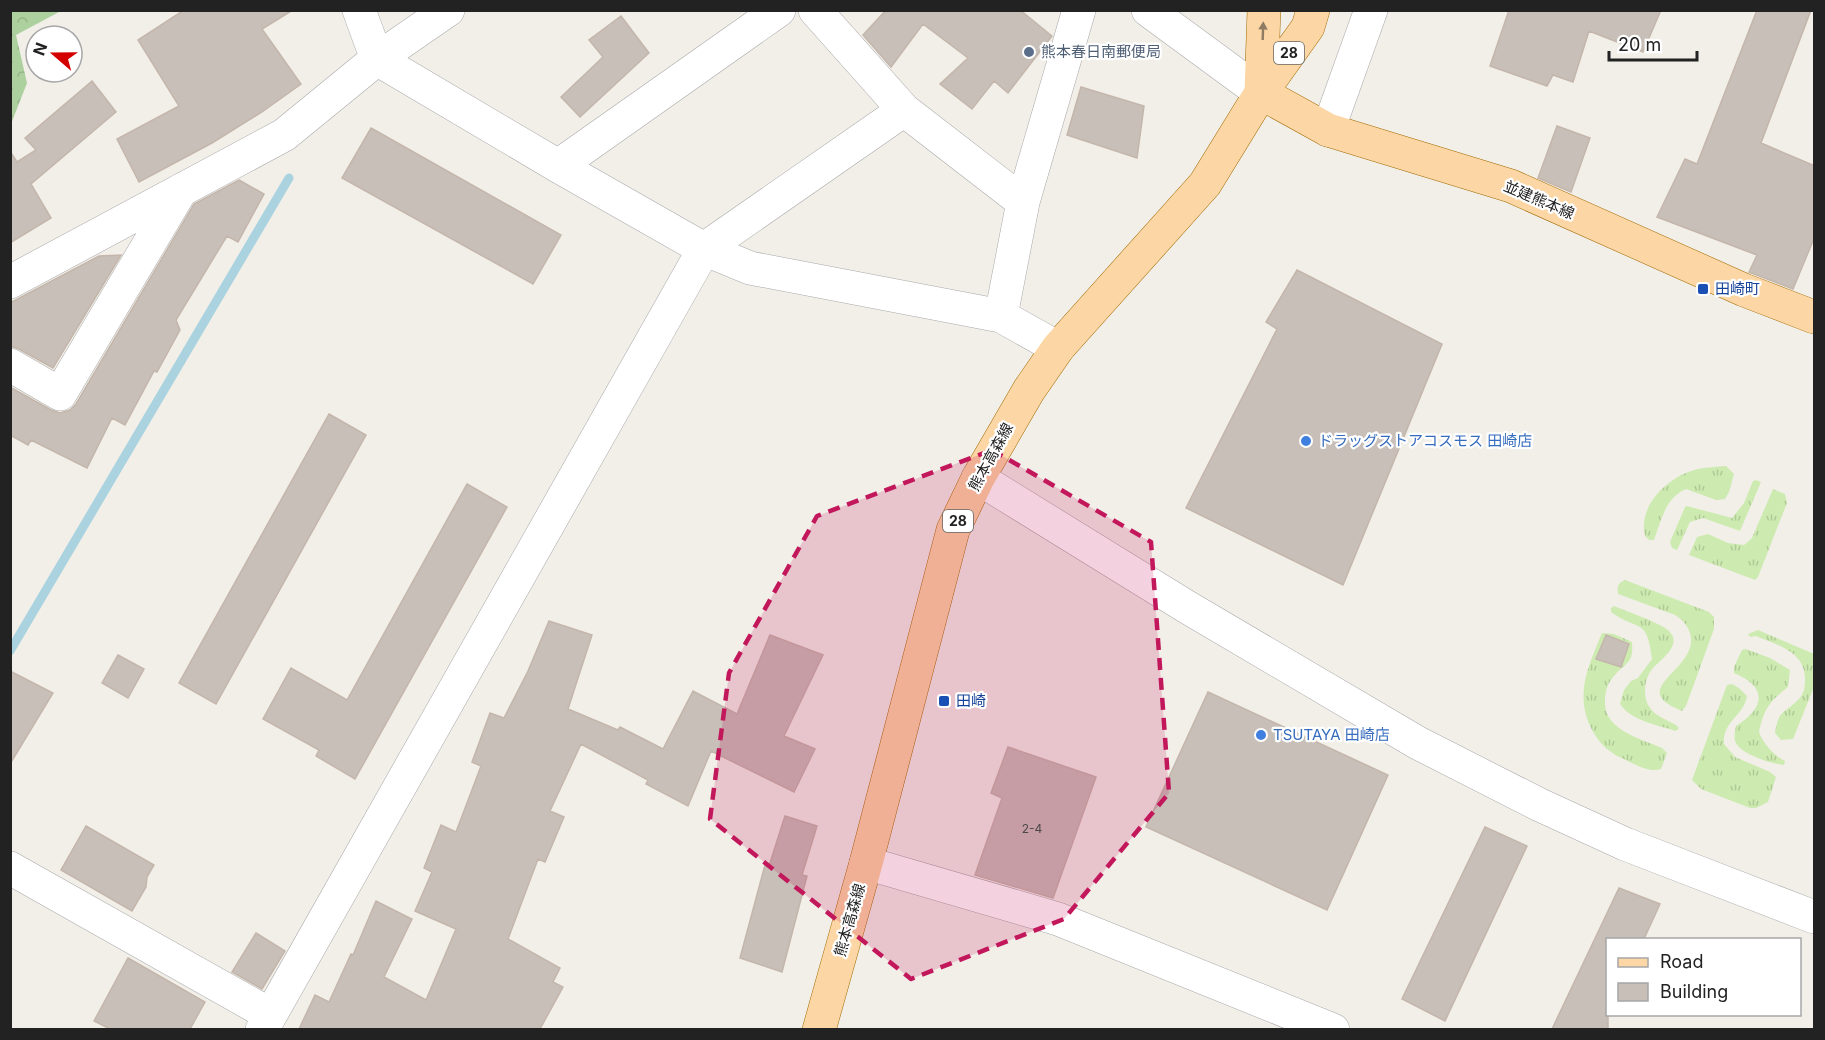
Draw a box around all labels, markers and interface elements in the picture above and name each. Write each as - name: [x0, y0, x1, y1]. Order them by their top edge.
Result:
- one-way arrow: [1259, 21, 1268, 40]
- north arrow: [24, 24, 84, 84]
- scale bar: [1609, 24, 1698, 62]
- text: 20 m: [1618, 34, 1661, 55]
- text: N: [28, 40, 51, 58]
- place label: 熊本春日南郵便局: [1041, 42, 1161, 61]
- road number: 28: [1274, 42, 1304, 64]
- marker: 熊本春日南郵便局: [1022, 45, 1036, 59]
- street label: 並建熊本線: [1501, 176, 1577, 223]
- place label: 田崎町: [1715, 279, 1760, 298]
- marker: 田崎町: [1696, 282, 1710, 296]
- street label: 熊本高森線: [964, 419, 1017, 494]
- place label: ドラッグストアコスモス 田崎店: [1318, 431, 1532, 450]
- marker: ドラッグストアコスモス 田崎店: [1299, 434, 1313, 448]
- road number: 28: [943, 510, 973, 532]
- place label: 田崎: [956, 691, 986, 710]
- marker: 田崎: [937, 694, 951, 708]
- place label: TSUTAYA 田崎店: [1273, 725, 1390, 744]
- marker: TSUTAYA 田崎店: [1254, 728, 1268, 742]
- house number: 2-4: [1022, 821, 1043, 836]
- street label: 熊本高森線: [830, 881, 869, 959]
- legend: [1606, 938, 1801, 1016]
- text: Road: [1660, 951, 1703, 972]
- text: Building: [1660, 981, 1728, 1002]

